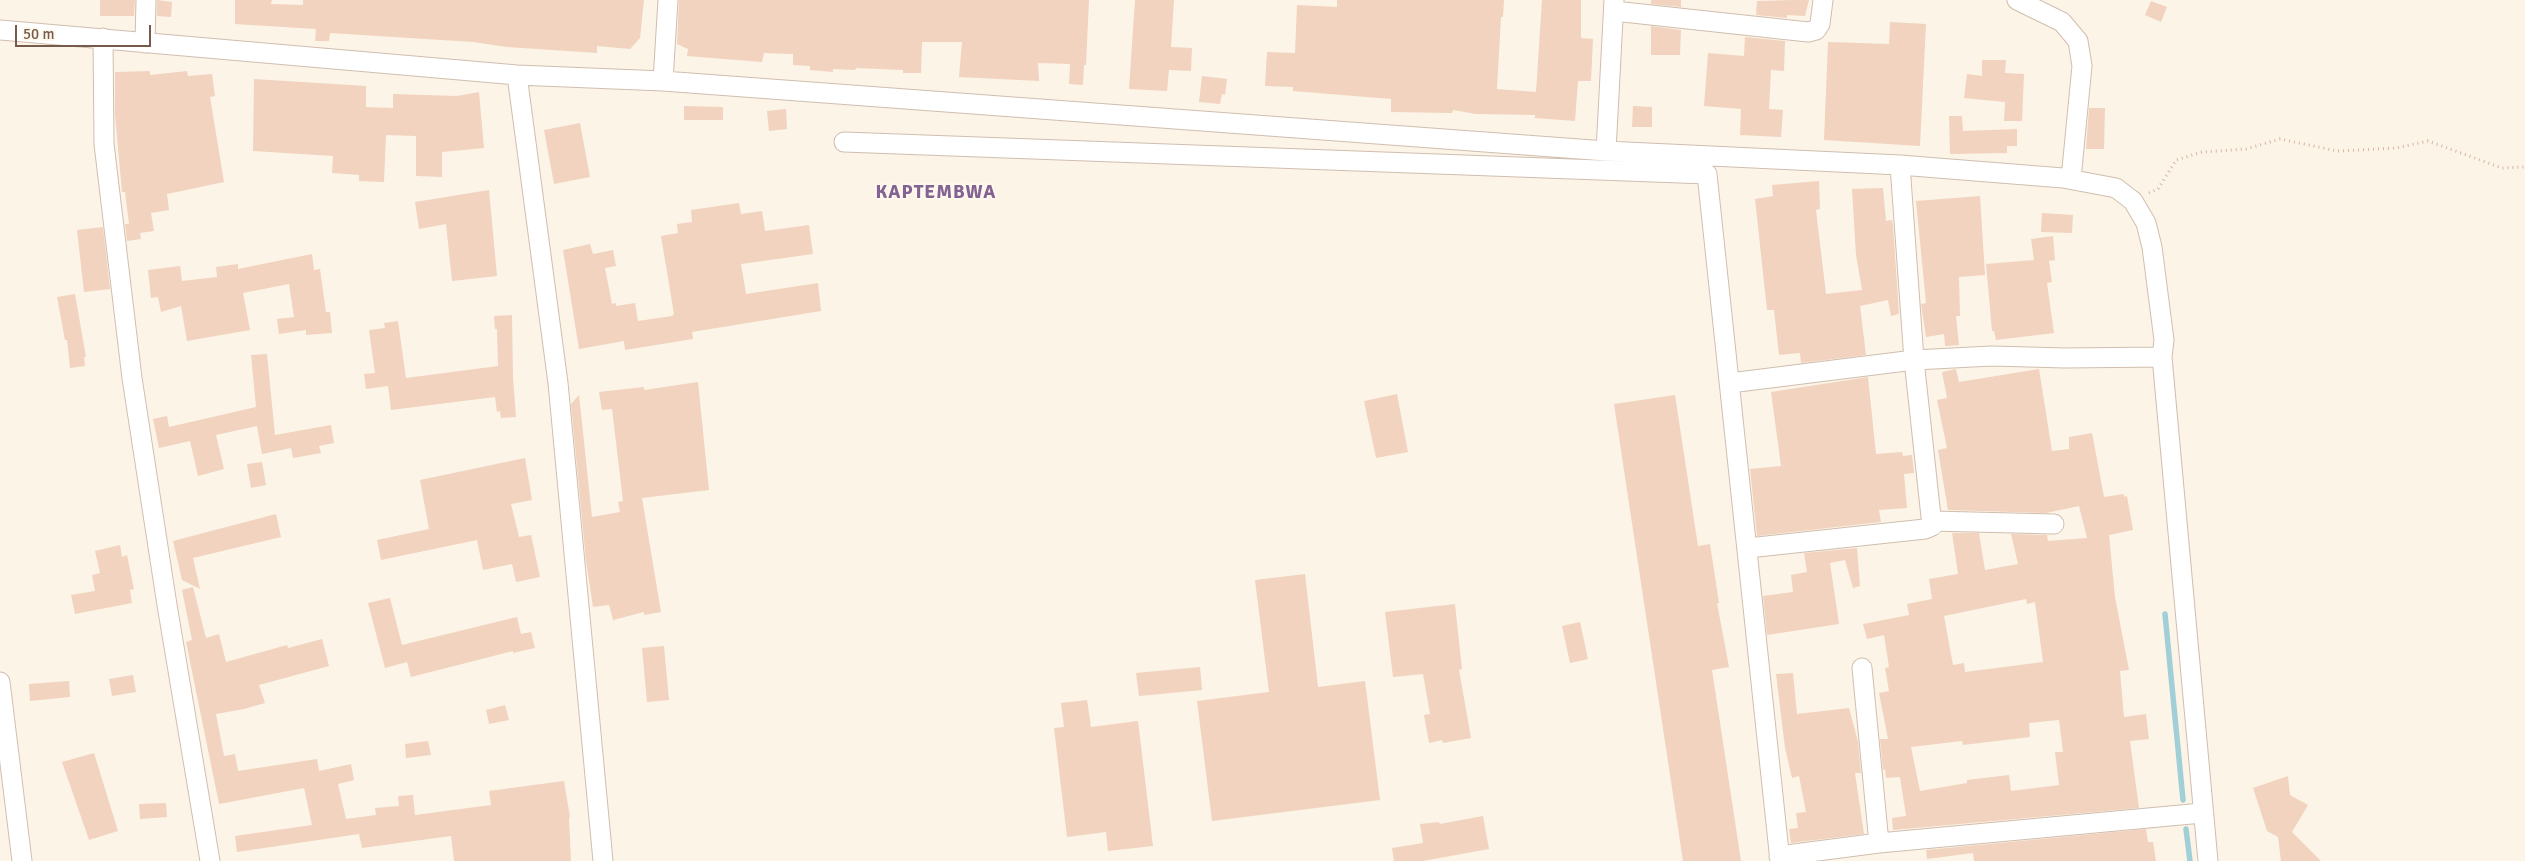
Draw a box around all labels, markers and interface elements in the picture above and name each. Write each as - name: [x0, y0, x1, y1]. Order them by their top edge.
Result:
- scale bar: [18, 15, 154, 47]
- text: 50 m: [23, 25, 54, 43]
- district label: KAPTEMBWA: [874, 182, 998, 204]

